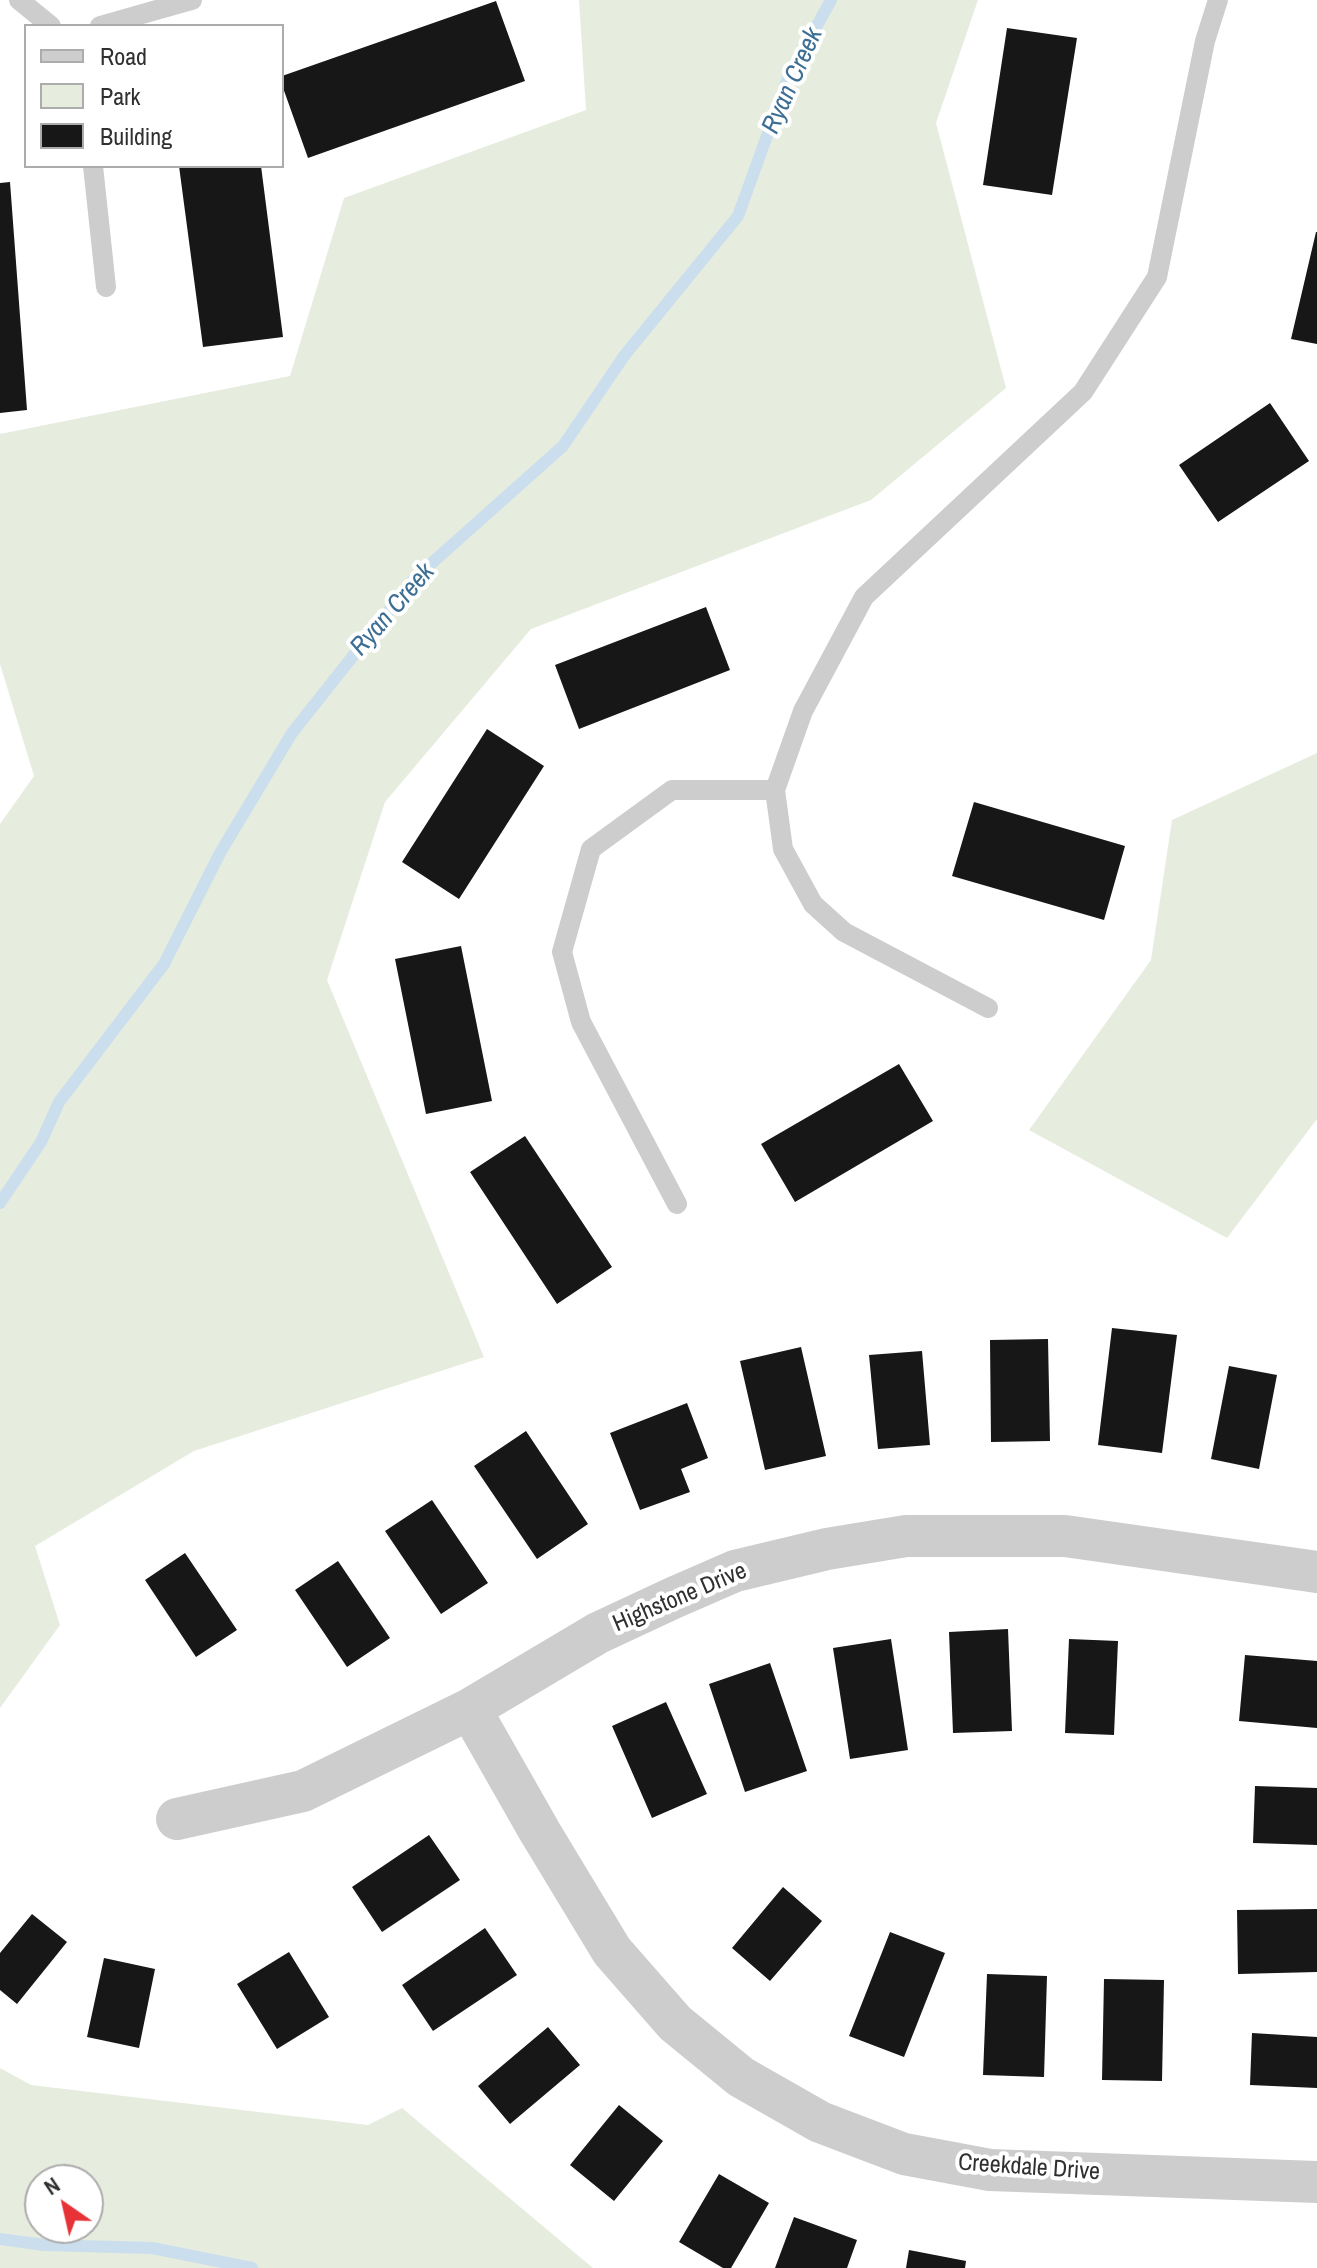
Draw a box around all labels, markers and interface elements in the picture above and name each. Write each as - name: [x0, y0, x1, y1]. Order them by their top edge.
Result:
- water label: Ryan Creek: [756, 23, 830, 139]
- legend: [24, 24, 284, 168]
- text: Road: [100, 40, 147, 72]
- text: Park: [100, 80, 140, 112]
- text: Building: [100, 120, 172, 152]
- water label: Ryan Creek: [344, 557, 442, 663]
- street label: Highstone Drive: [609, 1557, 751, 1639]
- street label: Creekdale Drive: [957, 2149, 1101, 2187]
- north arrow: [24, 2164, 104, 2244]
- text: N: [38, 2170, 65, 2202]

